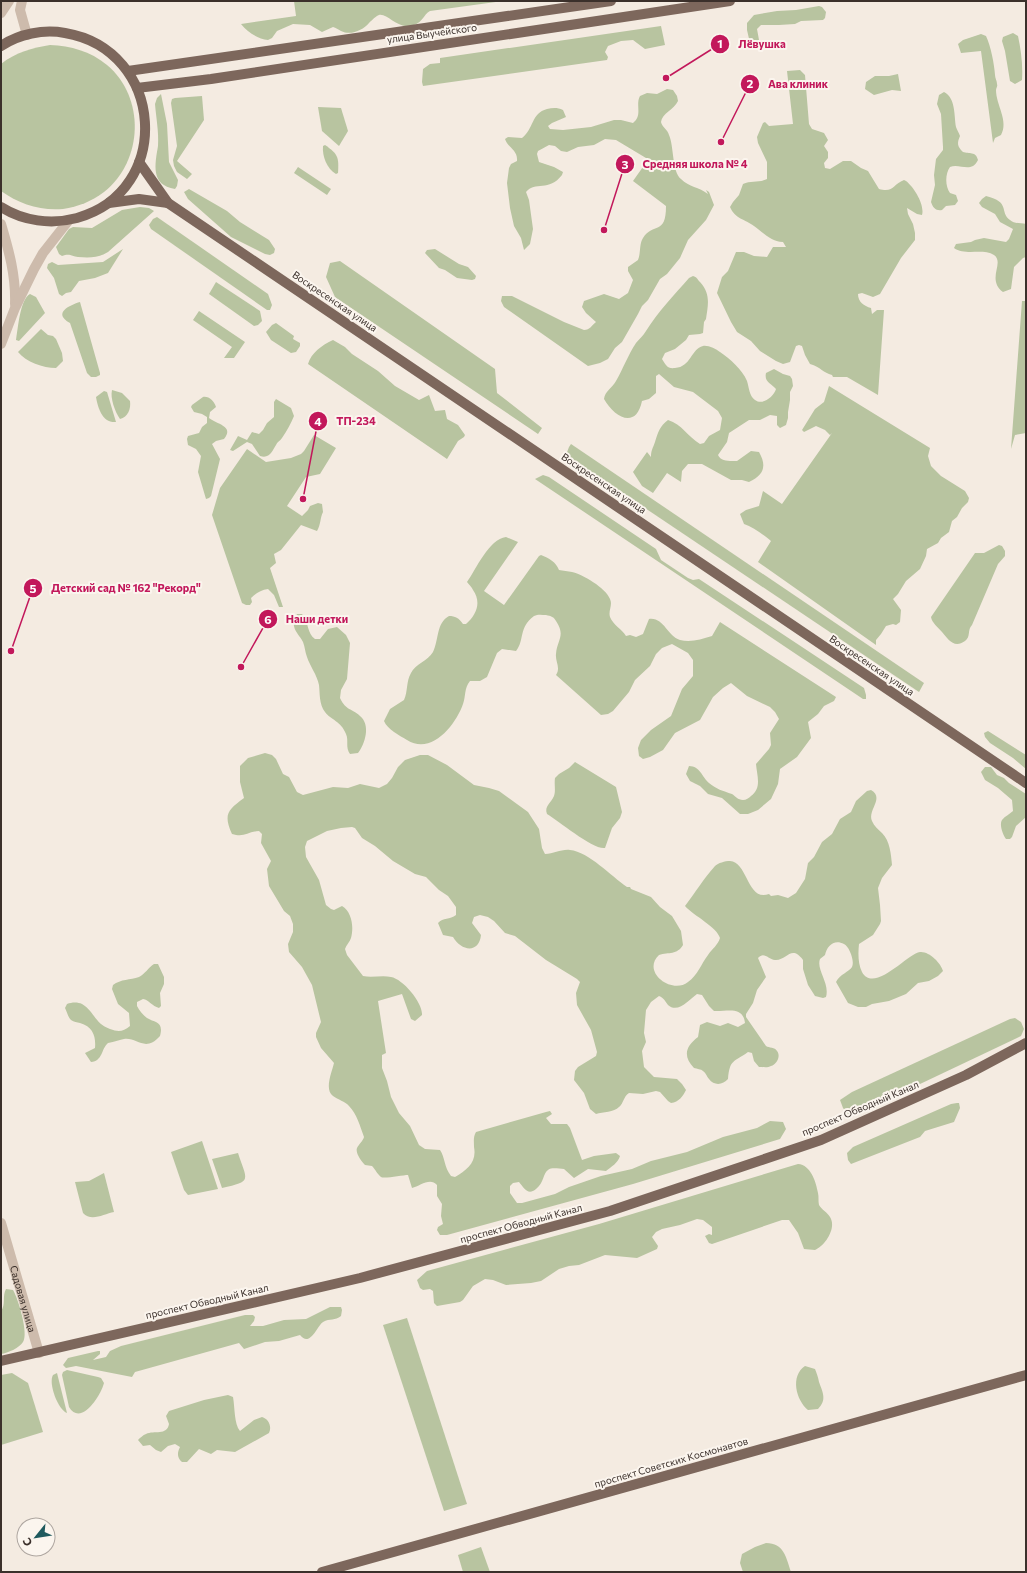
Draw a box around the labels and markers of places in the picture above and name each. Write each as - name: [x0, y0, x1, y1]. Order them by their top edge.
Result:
- callout: Лёвушка: [710, 32, 794, 55]
- callout: Ава клиник: [740, 72, 836, 95]
- callout: Средняя школа № 4: [615, 153, 756, 176]
- callout: ТП-234: [308, 410, 384, 433]
- callout: Детский сад № 162 "Рекорд": [23, 577, 209, 600]
- callout: Наши детки: [258, 608, 356, 631]

